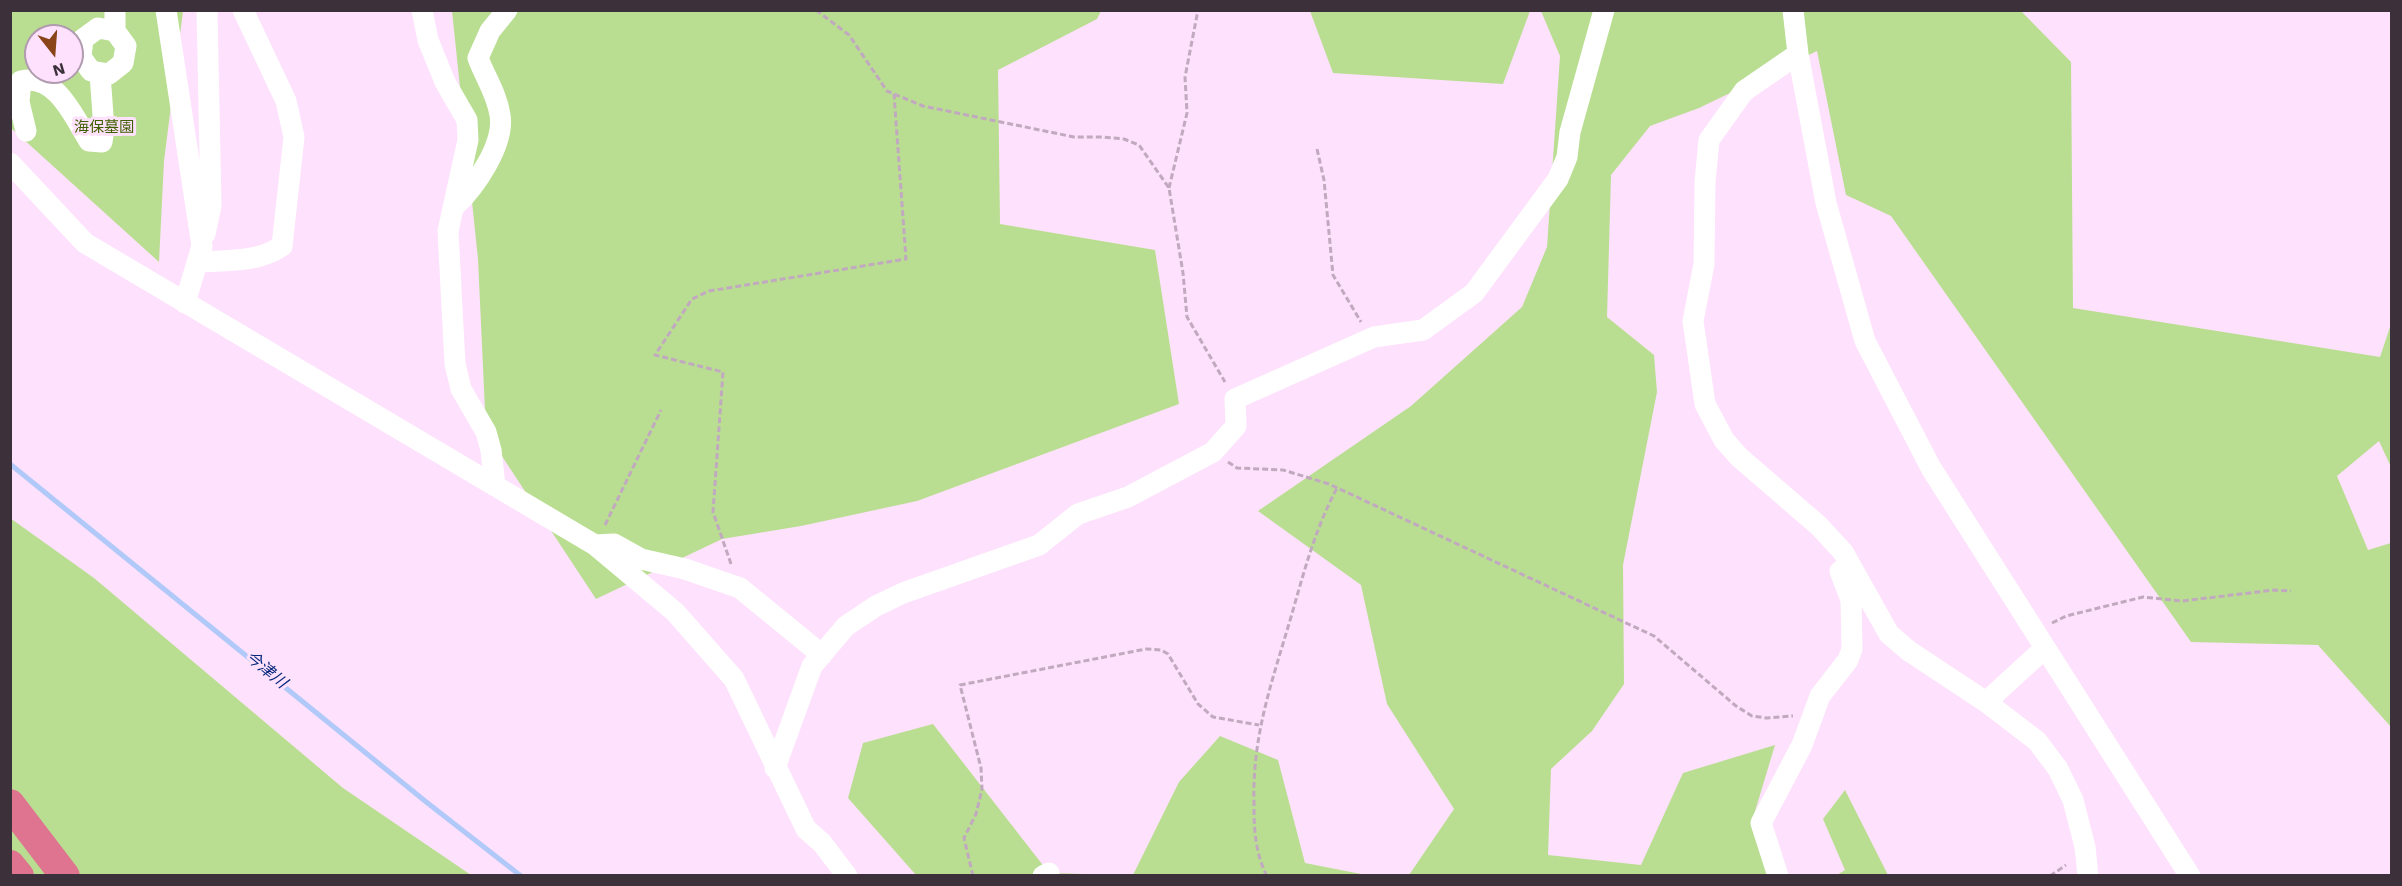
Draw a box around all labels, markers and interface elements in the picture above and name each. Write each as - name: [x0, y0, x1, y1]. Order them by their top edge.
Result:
- north arrow: [24, 24, 84, 84]
- text: N: [50, 59, 67, 81]
- park label: 海保墓園: [74, 119, 134, 137]
- water label: 今津川: [241, 647, 291, 693]

